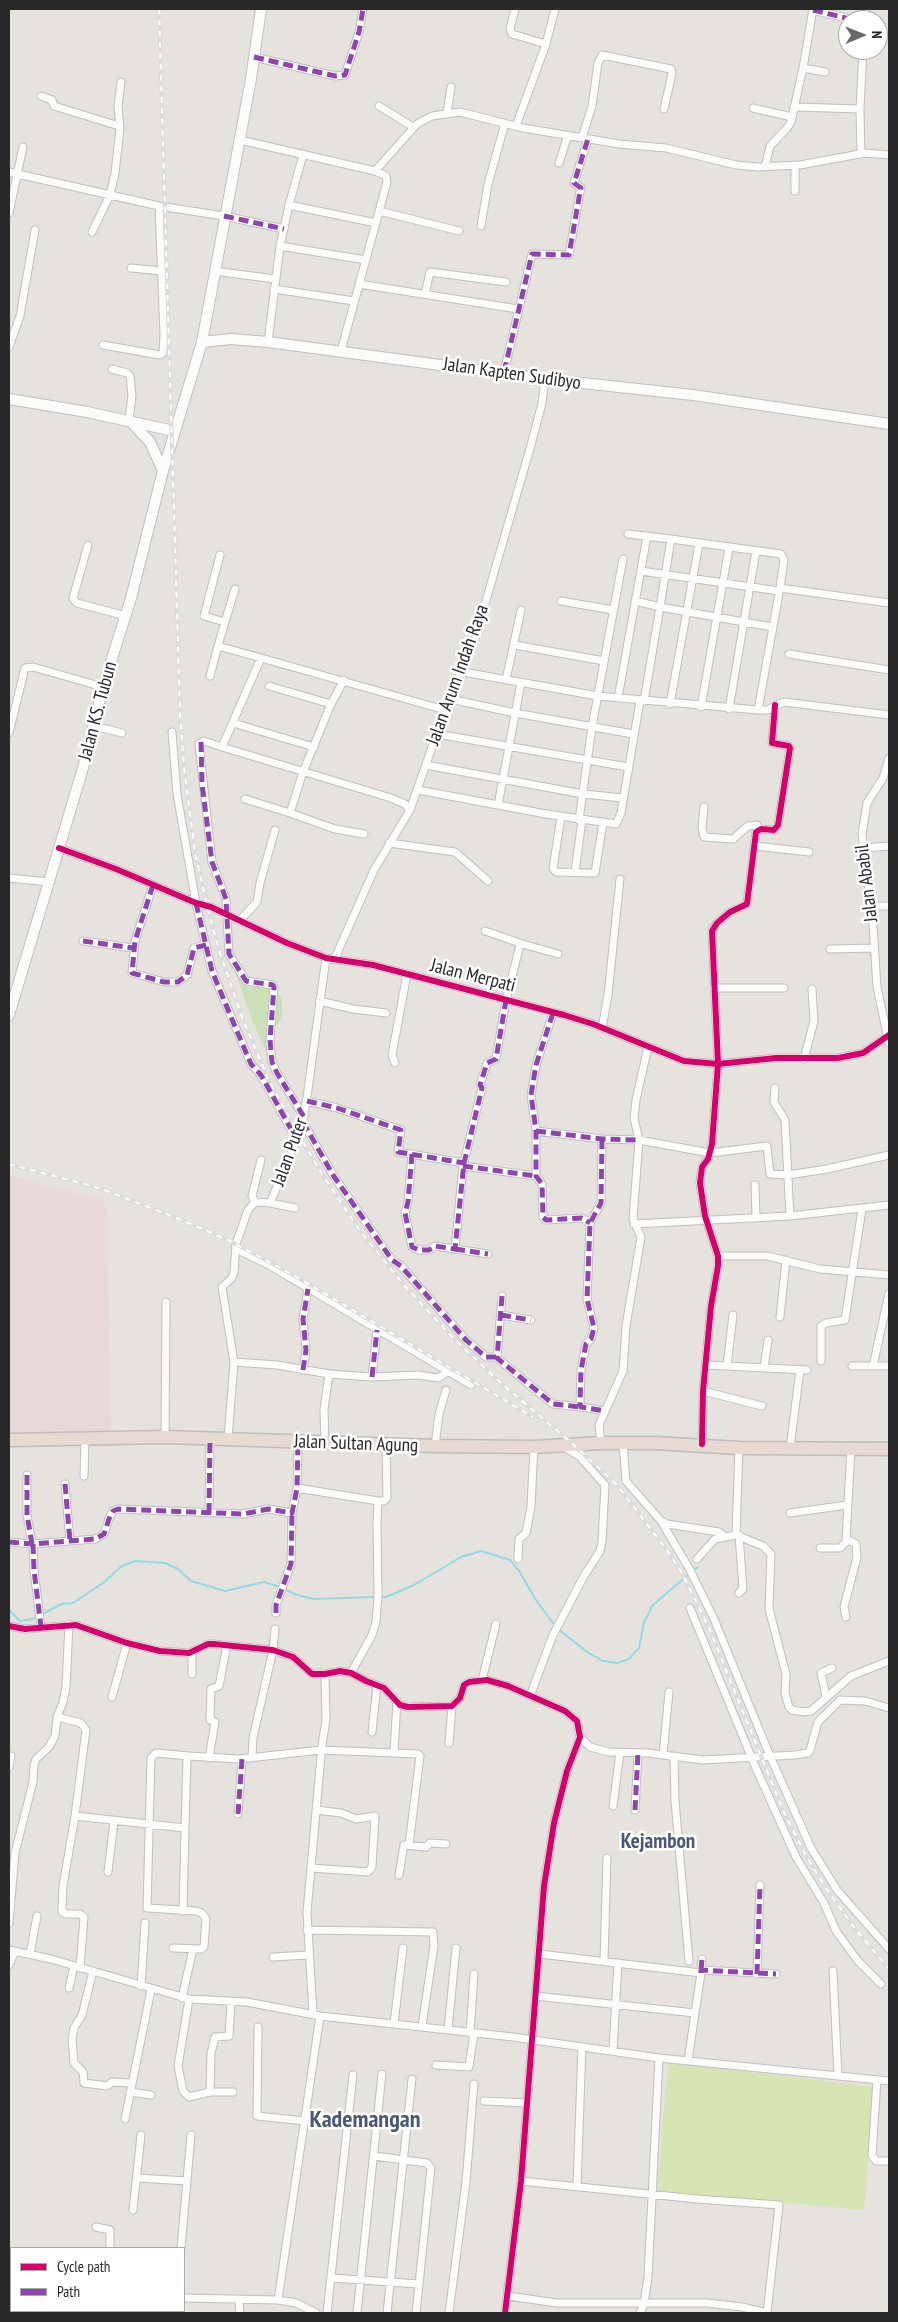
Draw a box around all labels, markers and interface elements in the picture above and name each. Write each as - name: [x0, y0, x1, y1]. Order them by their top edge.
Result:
- north arrow: [838, 10, 888, 60]
- text: N: [868, 31, 886, 39]
- street label: Jalan Kapten Sudibyo: [442, 353, 582, 395]
- street label: Jalan Arum Indah Raya: [422, 602, 494, 748]
- street label: Jalan KS. Tubun: [74, 659, 122, 763]
- street label: Jalan Ababil: [851, 843, 883, 923]
- street label: Jalan Merpati: [428, 954, 518, 998]
- street label: Jalan Puter: [267, 1115, 313, 1189]
- street label: Jalan Sultan Agung: [293, 1430, 419, 1458]
- district label: Kejambon: [621, 1829, 695, 1855]
- district label: Kademangan: [310, 2106, 420, 2134]
- legend: [10, 2247, 185, 2312]
- text: Cycle path: [57, 2257, 110, 2276]
- text: Path: [57, 2282, 80, 2301]

